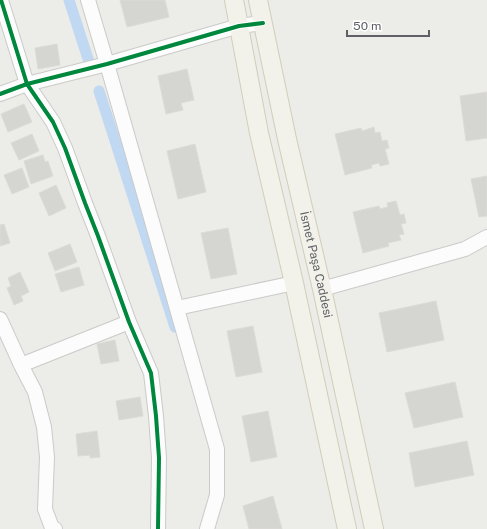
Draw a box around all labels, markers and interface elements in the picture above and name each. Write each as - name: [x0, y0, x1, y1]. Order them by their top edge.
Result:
- scale bar: [347, 12, 429, 38]
- text: 50 m: [353, 19, 381, 33]
- street label: İsmet Paşa Caddesi: [297, 210, 335, 319]

